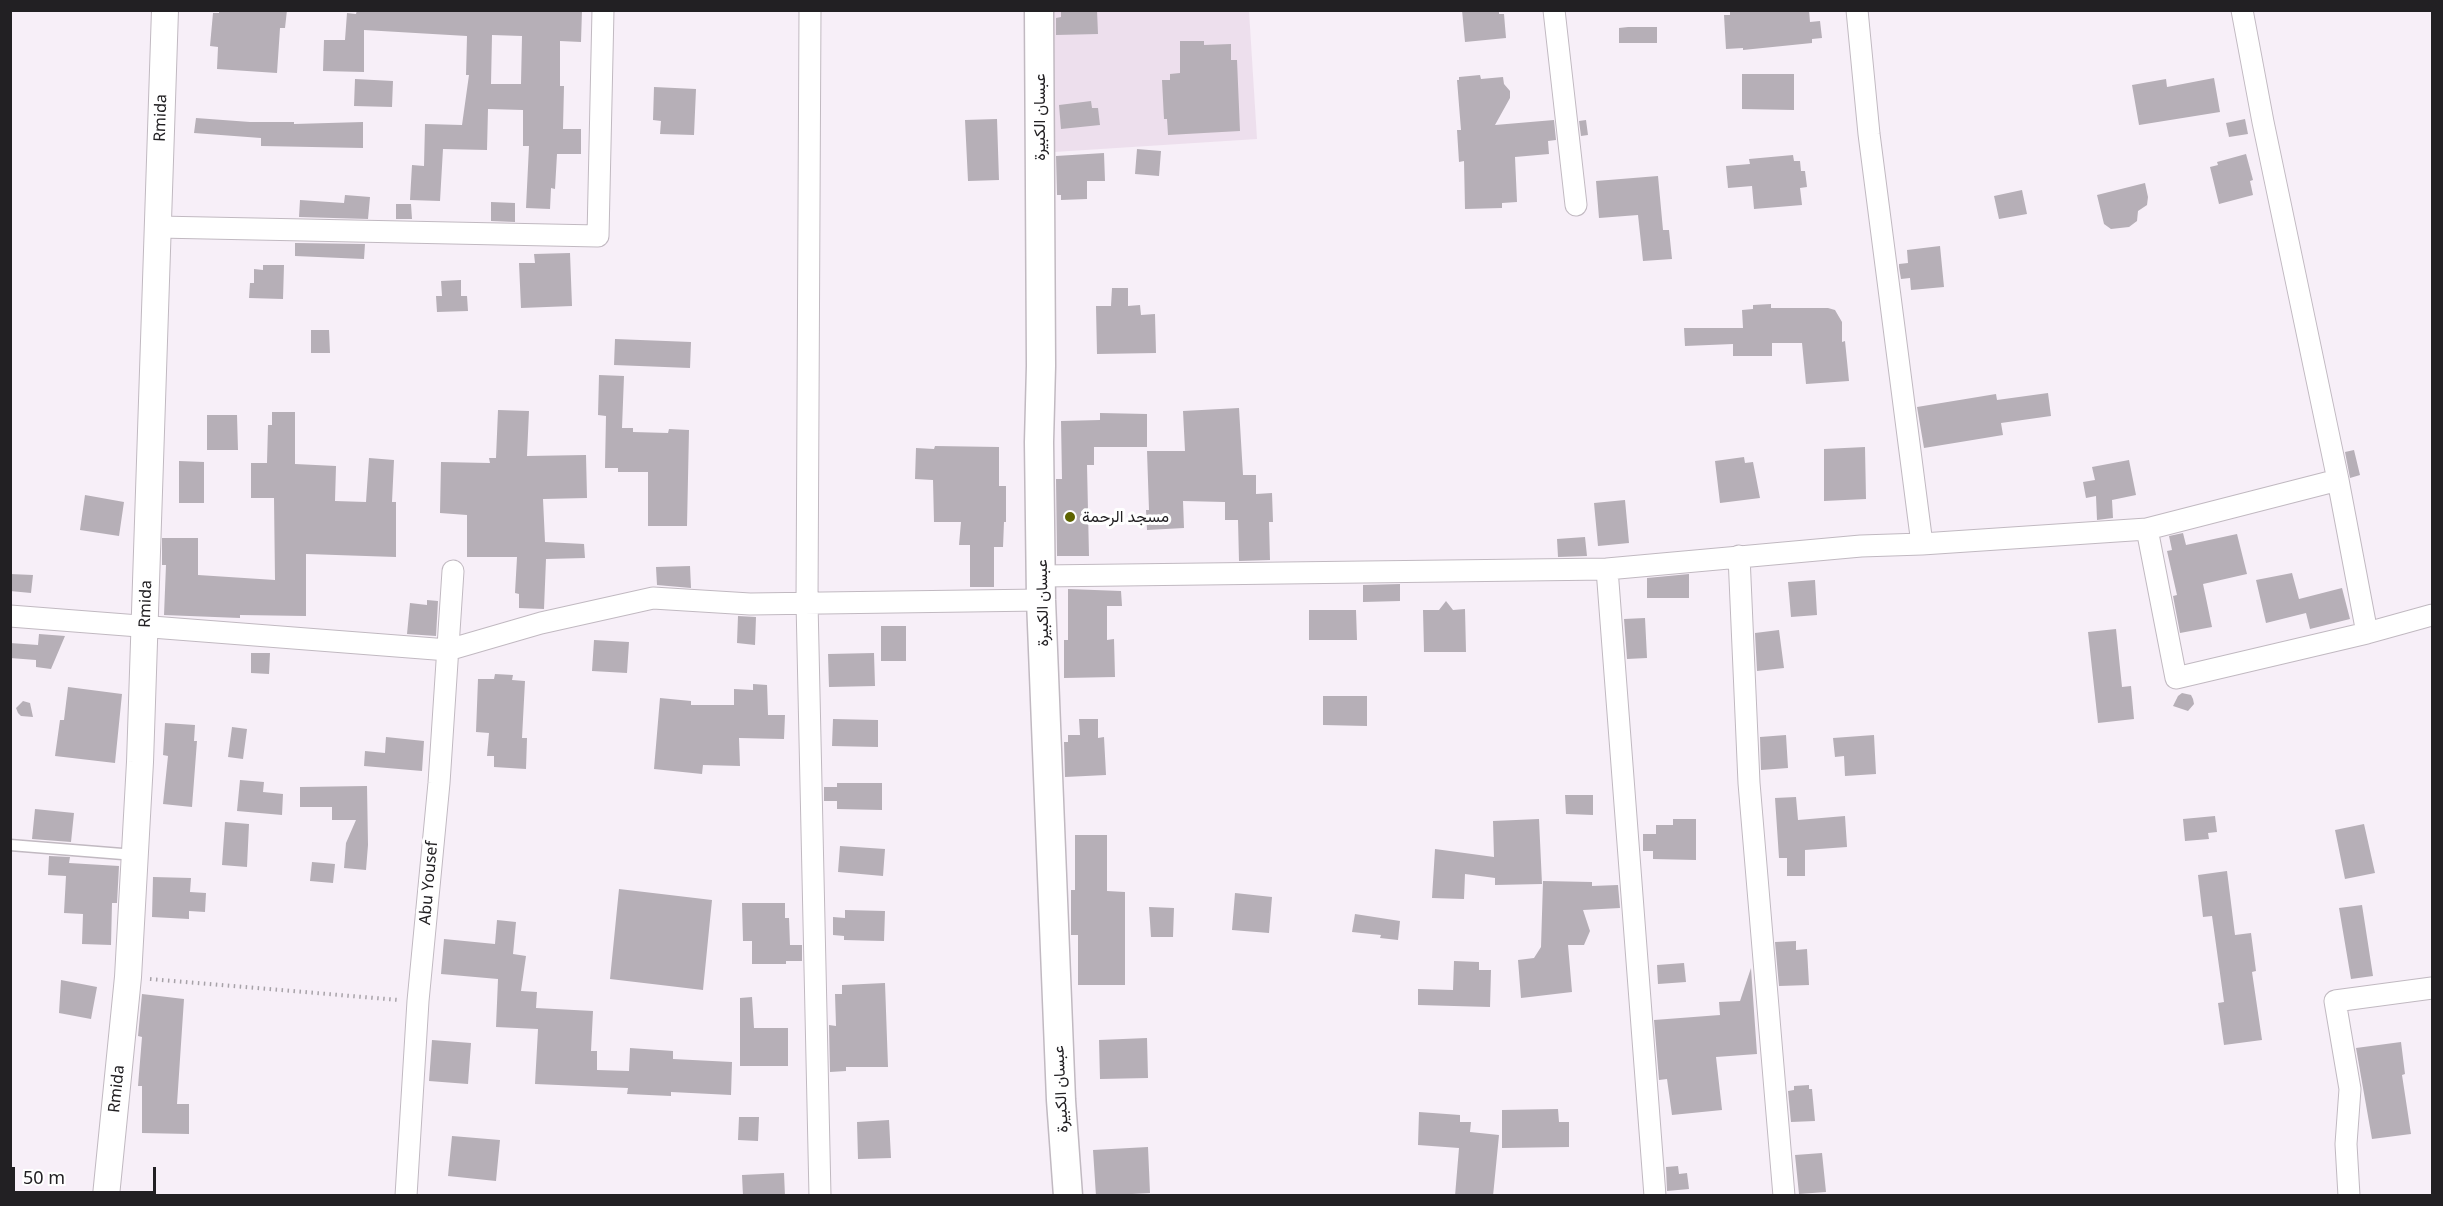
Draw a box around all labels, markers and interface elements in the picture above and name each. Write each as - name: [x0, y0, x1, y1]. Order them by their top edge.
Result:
- street label: عبسان الكبيرة: [1030, 73, 1050, 161]
- street label: Rmida: [151, 94, 171, 142]
- place label: مسجد الرحمة: [1082, 507, 1169, 527]
- marker: مسجد الرحمة: [1063, 510, 1077, 524]
- street label: عبسان الكبيرة: [1033, 559, 1053, 647]
- street label: Rmida: [136, 580, 156, 628]
- street label: Abu Yousef: [416, 840, 442, 926]
- street label: عبسان الكبيرة: [1049, 1045, 1073, 1133]
- street label: Rmida: [105, 1064, 129, 1114]
- scale bar: [15, 1155, 159, 1193]
- text: 50 m: [23, 1165, 65, 1189]

